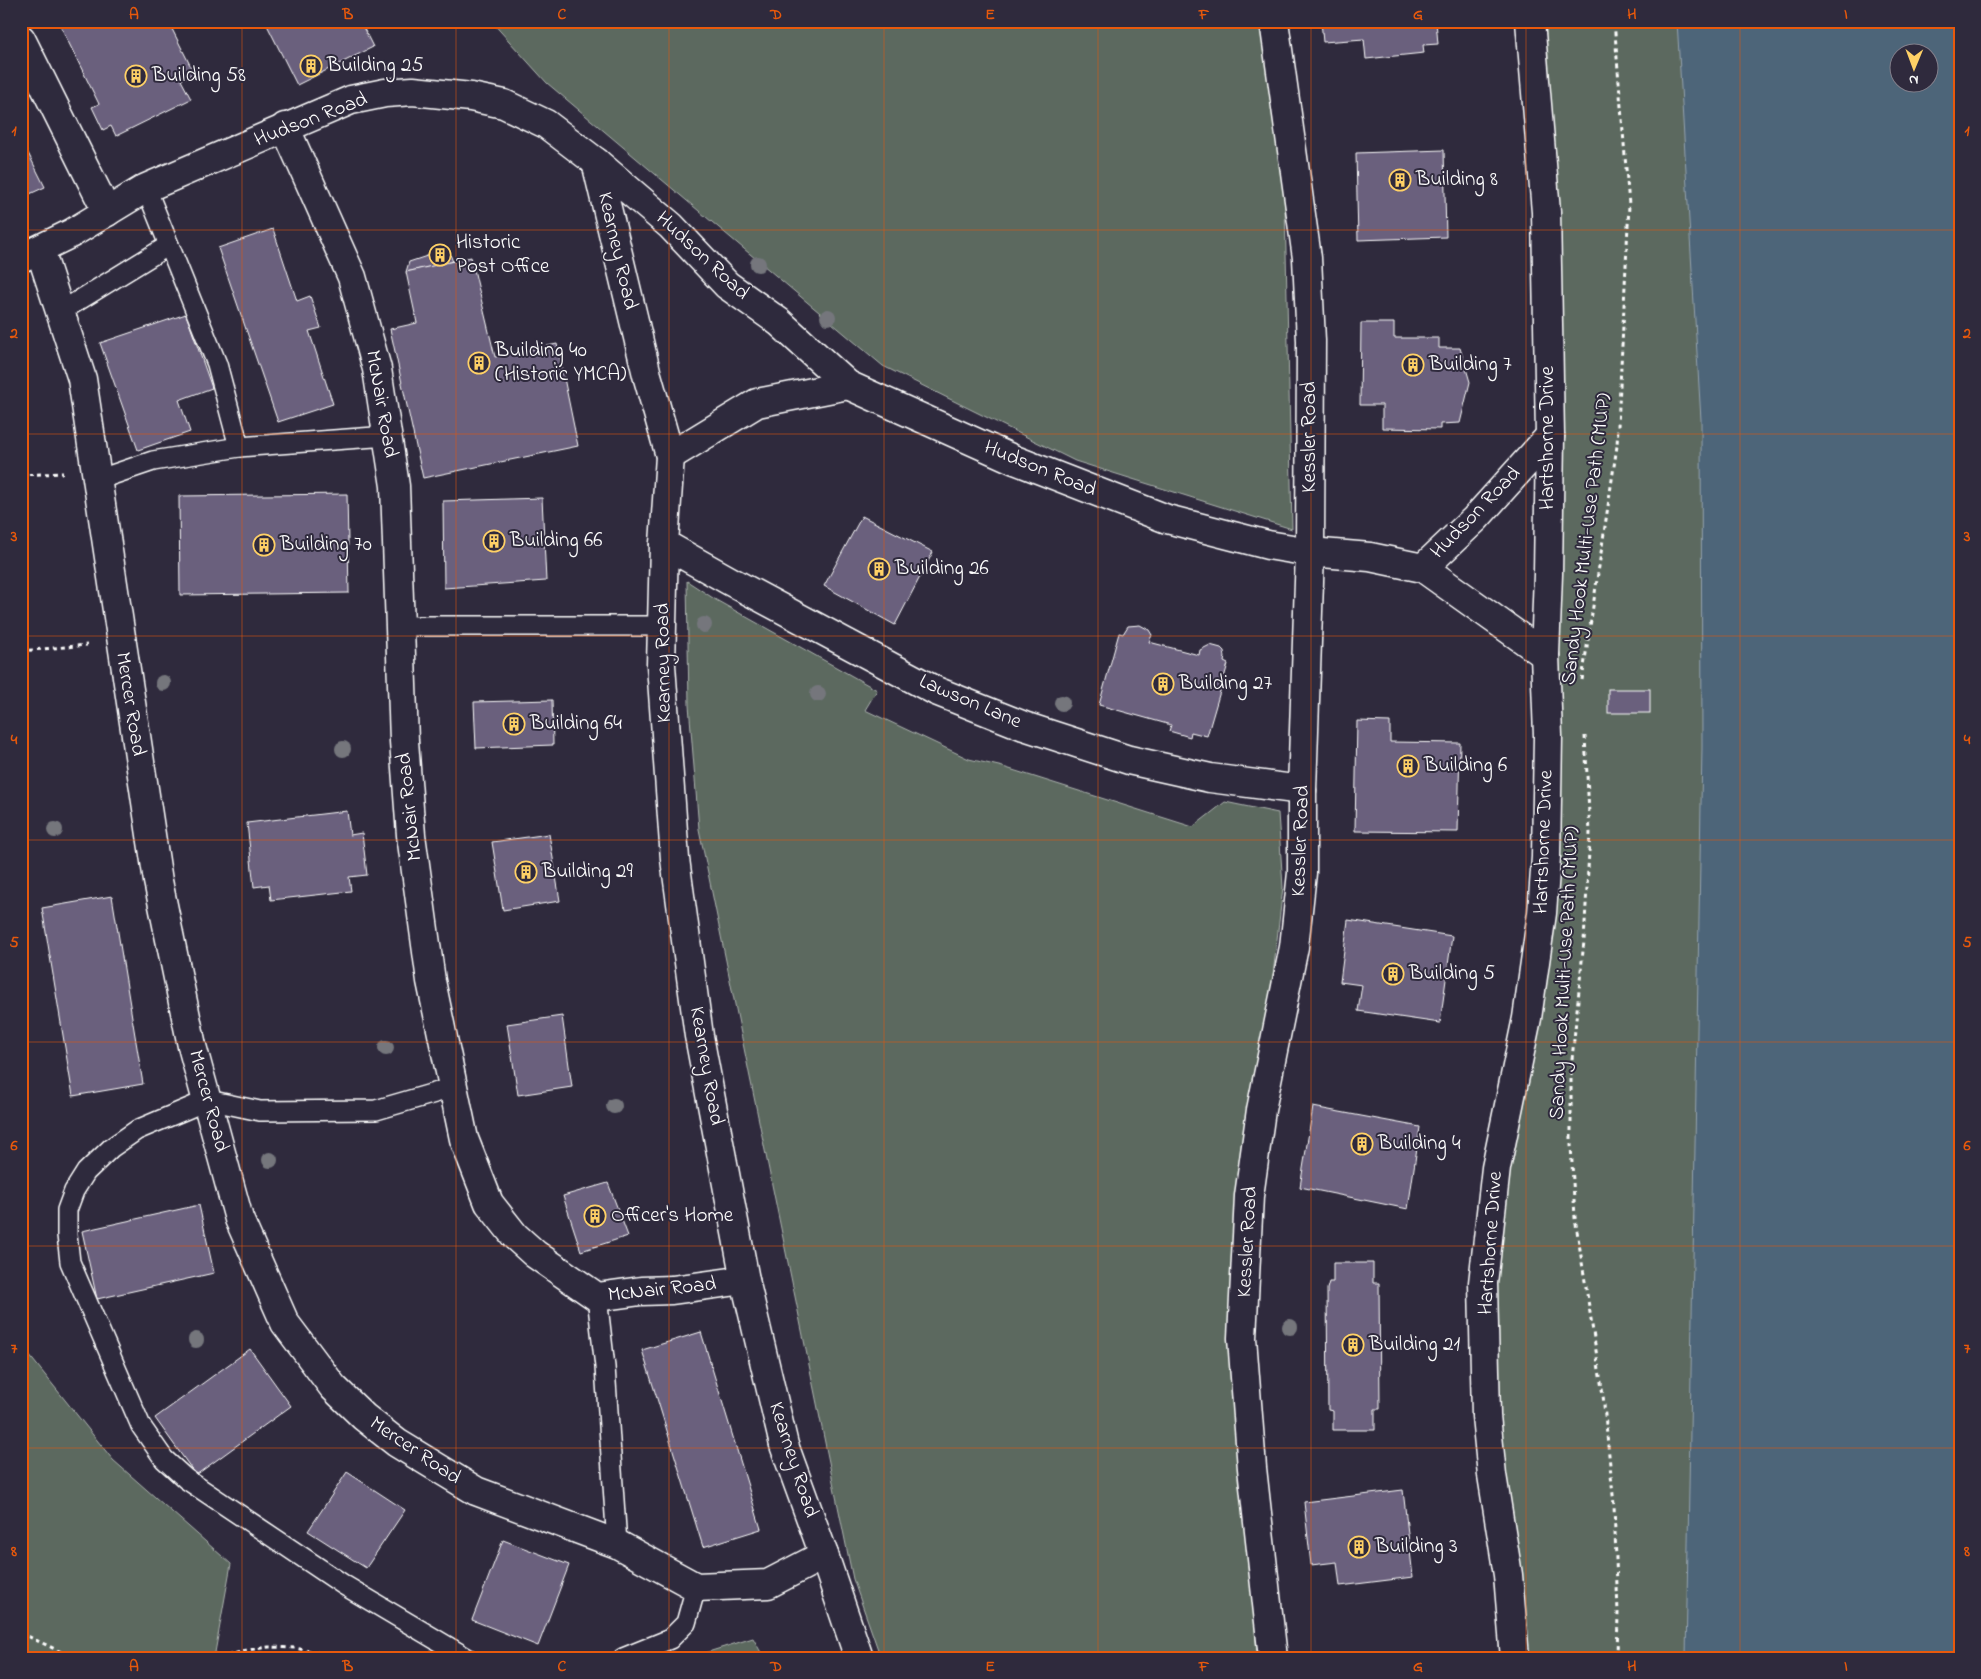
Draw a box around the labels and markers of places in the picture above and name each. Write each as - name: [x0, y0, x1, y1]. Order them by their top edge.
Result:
- place label: Building 25: [326, 51, 423, 83]
- building icon: Building 25: [299, 54, 323, 78]
- place label: Building 58: [151, 61, 246, 93]
- building icon: Building 58: [124, 64, 148, 88]
- place label: Building 8: [1415, 165, 1498, 197]
- building icon: Building 8: [1388, 168, 1412, 192]
- place label: Historic Post Office: [456, 228, 550, 282]
- building icon: Historic Post Office: [428, 243, 452, 267]
- place label: Building 40 (Historic YMCA): [494, 336, 626, 390]
- place label: Building 7: [1428, 350, 1512, 382]
- building icon: Building 40 (Historic YMCA): [467, 351, 491, 375]
- building icon: Building 7: [1401, 353, 1425, 377]
- place label: Building 66: [509, 526, 603, 558]
- building icon: Building 66: [482, 529, 506, 553]
- place label: Building 70: [279, 530, 372, 562]
- building icon: Building 70: [252, 533, 276, 557]
- place label: Building 26: [894, 554, 989, 586]
- building icon: Building 26: [867, 557, 891, 581]
- place label: Building 27: [1178, 669, 1272, 701]
- building icon: Building 27: [1151, 672, 1175, 696]
- place label: Building 64: [529, 709, 622, 741]
- building icon: Building 64: [502, 712, 526, 736]
- place label: Building 6: [1423, 751, 1507, 783]
- building icon: Building 6: [1396, 754, 1420, 778]
- place label: Building 29: [541, 857, 633, 889]
- building icon: Building 29: [514, 860, 538, 884]
- place label: Building 5: [1408, 959, 1495, 991]
- building icon: Building 5: [1381, 962, 1405, 986]
- place label: Building 4: [1377, 1129, 1461, 1161]
- building icon: Building 4: [1350, 1132, 1374, 1156]
- place label: Officer's Home: [611, 1201, 734, 1231]
- building icon: Officer's Home: [583, 1204, 607, 1228]
- place label: Building 21: [1368, 1330, 1460, 1362]
- building icon: Building 21: [1341, 1333, 1365, 1357]
- place label: Building 3: [1374, 1532, 1458, 1564]
- building icon: Building 3: [1347, 1535, 1371, 1559]

